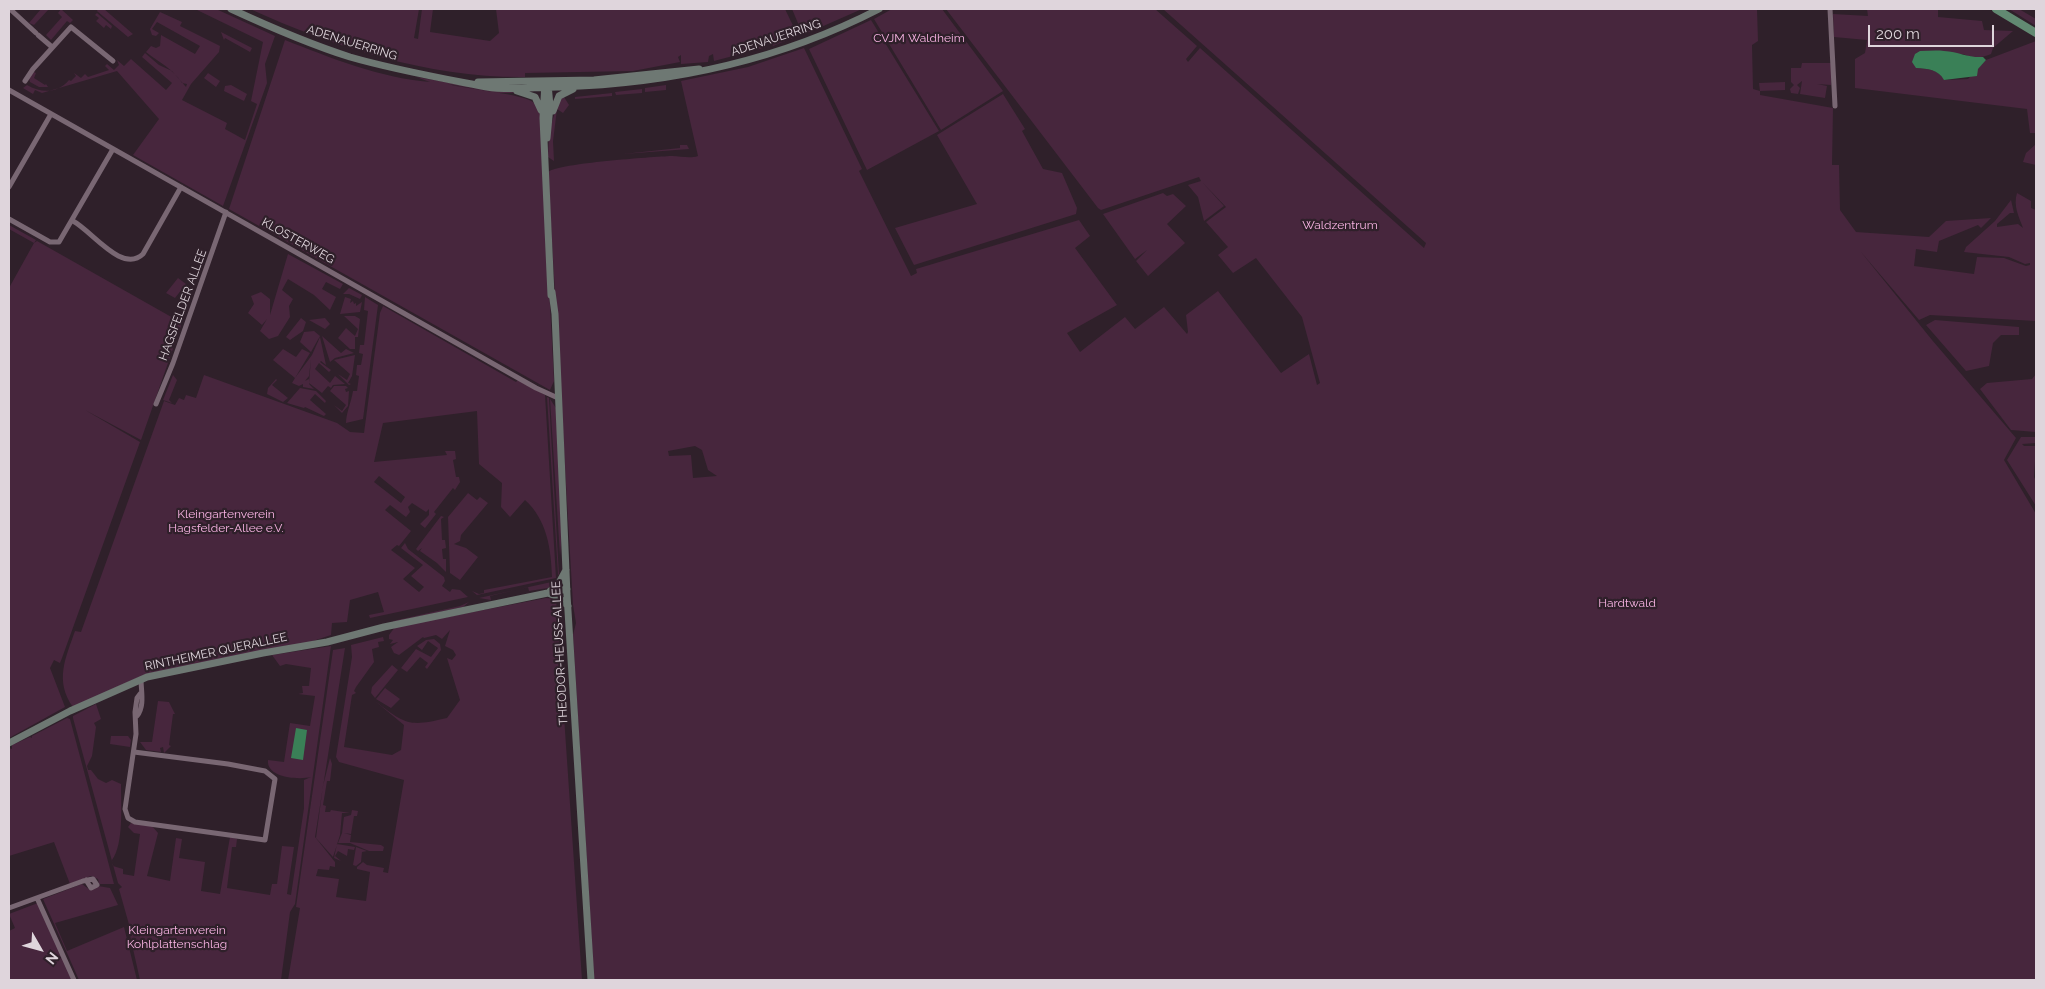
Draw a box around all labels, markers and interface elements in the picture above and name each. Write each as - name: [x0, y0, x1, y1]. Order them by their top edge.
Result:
- scale bar: [1870, 15, 1996, 47]
- street label: ADENAUERRING: [729, 17, 823, 59]
- street label: ADENAUERRING: [305, 22, 399, 64]
- text: 200 m: [1876, 25, 1920, 43]
- park label: CVJM Waldheim: [873, 31, 965, 45]
- street label: KLOSTERWEG: [259, 215, 337, 267]
- park label: Waldzentrum: [1302, 218, 1378, 232]
- street label: HAGSFELDER ALLEE: [156, 247, 210, 363]
- park label: Kleingartenverein Hagsfelder-Allee e.V.: [168, 507, 284, 535]
- street label: THEODOR-HEUSS-ALLEE: [549, 581, 571, 725]
- park label: Hardtwald: [1598, 596, 1656, 610]
- street label: RINTHEIMER QUERALLEE: [144, 630, 288, 674]
- park label: Kleingartenverein Kohlplattenschlag: [127, 923, 227, 951]
- north arrow: [15, 924, 65, 974]
- text: N: [42, 949, 61, 967]

